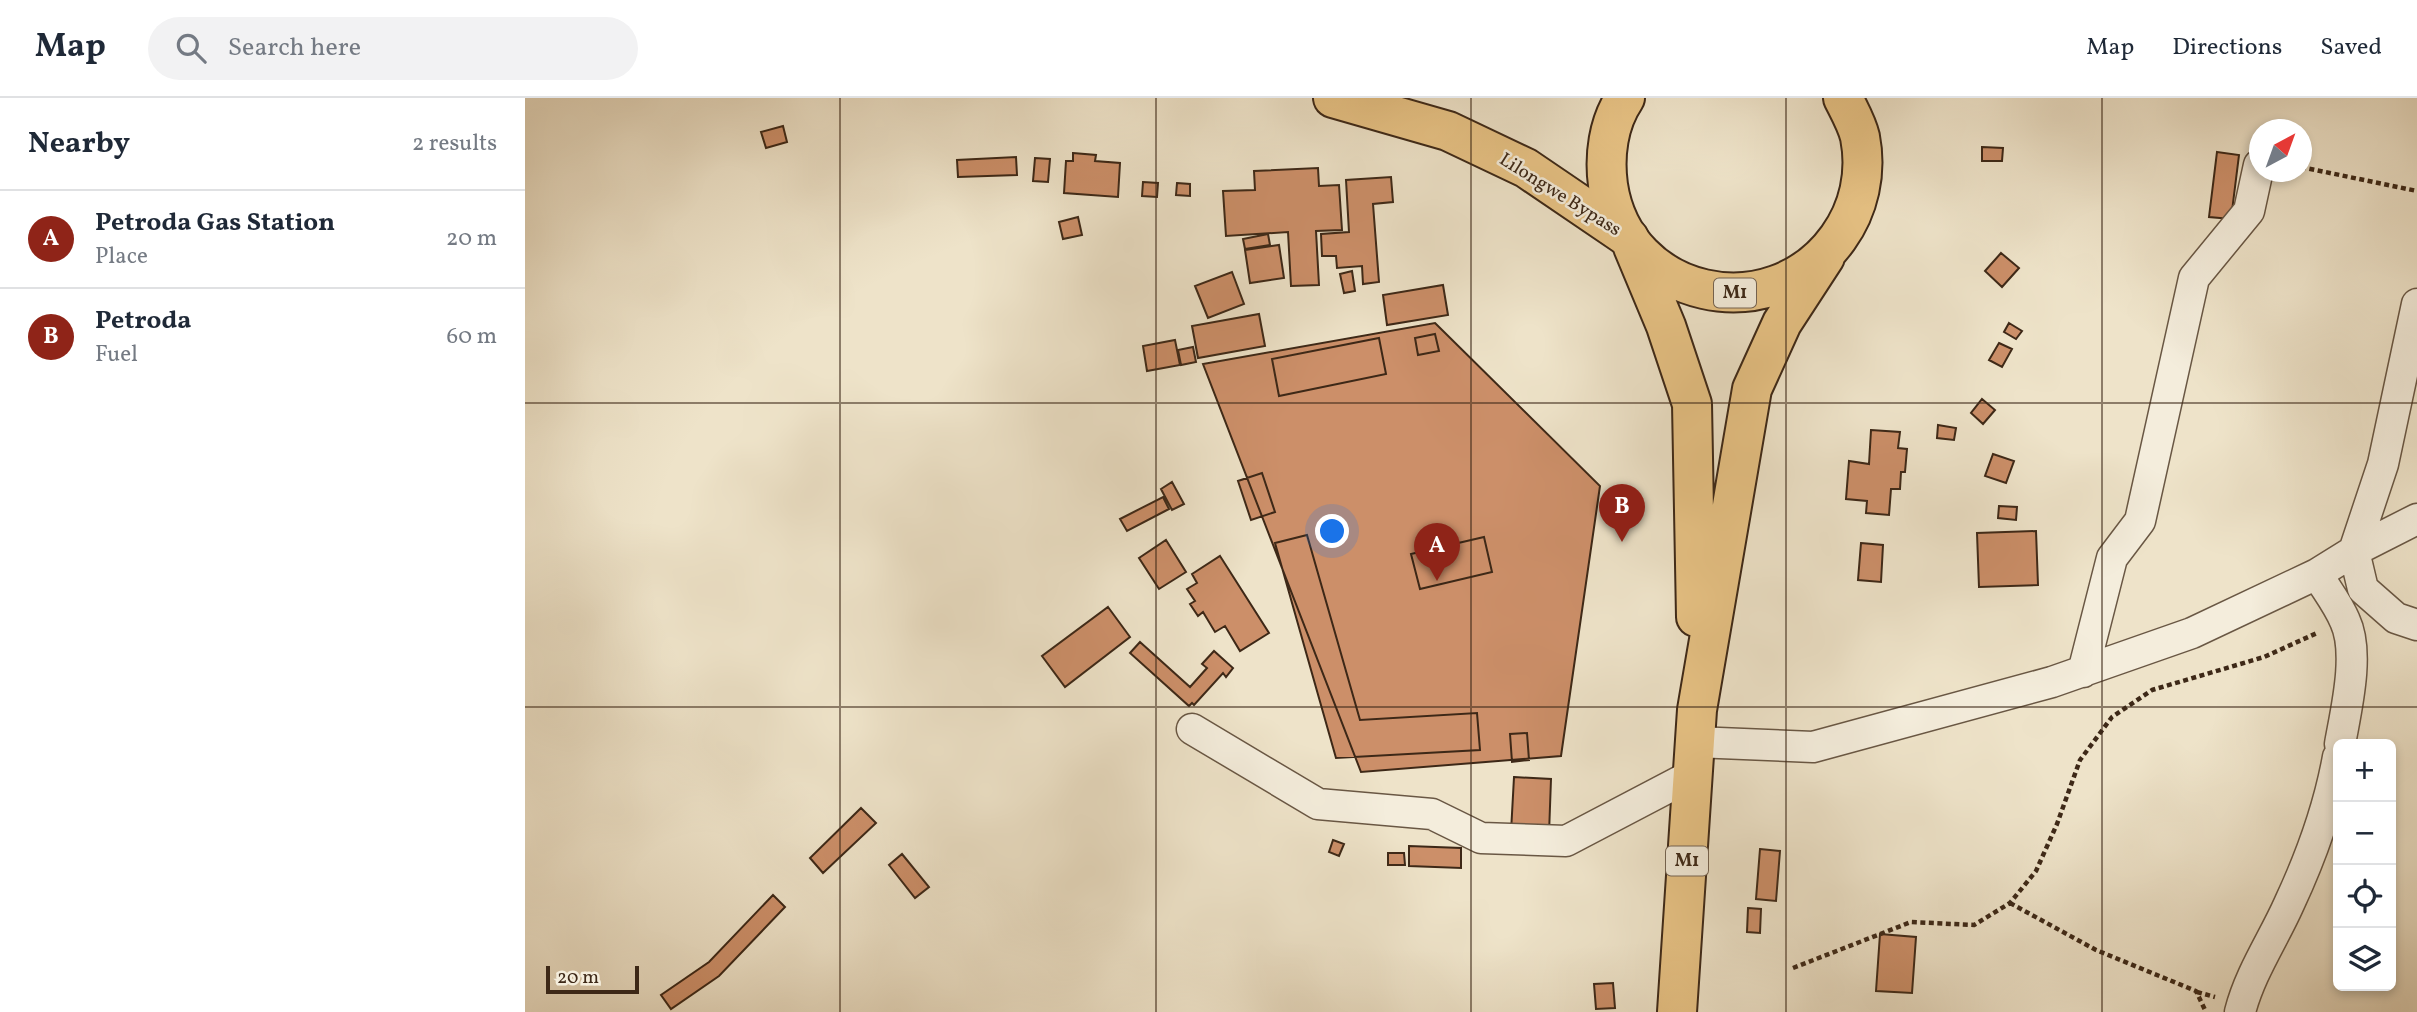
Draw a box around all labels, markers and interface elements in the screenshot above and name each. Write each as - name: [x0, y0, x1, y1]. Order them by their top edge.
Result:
- search box: [148, 17, 638, 80]
- text: Map: [35, 25, 106, 71]
- icon: search: [172, 29, 210, 67]
- text: Search here: [228, 30, 361, 66]
- text: Map: [2086, 31, 2134, 65]
- text: Directions: [2172, 31, 2282, 65]
- text: Saved: [2320, 31, 2382, 65]
- north arrow: [2249, 119, 2312, 182]
- text: Nearby: [28, 123, 130, 165]
- text: 2 results: [412, 128, 497, 160]
- street label: Lilongwe Bypass: [1494, 147, 1626, 243]
- text: Petroda Gas Station: [95, 205, 335, 241]
- text: A: [43, 223, 59, 255]
- text: 20 m: [446, 223, 497, 255]
- text: Place: [95, 241, 148, 273]
- road number: M1: [1714, 278, 1756, 308]
- text: Petroda: [95, 303, 191, 339]
- text: B: [43, 321, 59, 353]
- text: 60 m: [447, 321, 497, 353]
- text: Fuel: [95, 339, 138, 371]
- pin: B: [1599, 484, 1645, 542]
- your location: [1315, 514, 1349, 548]
- pin: A: [1414, 523, 1460, 581]
- map controls: [2333, 739, 2396, 991]
- button: +: [2333, 739, 2396, 802]
- button: −: [2333, 802, 2396, 865]
- road number: M1: [1666, 846, 1708, 876]
- button: locate: [2333, 865, 2396, 928]
- button: layers: [2333, 928, 2396, 991]
- scale bar: [546, 963, 639, 995]
- text: 20 m: [557, 965, 599, 991]

